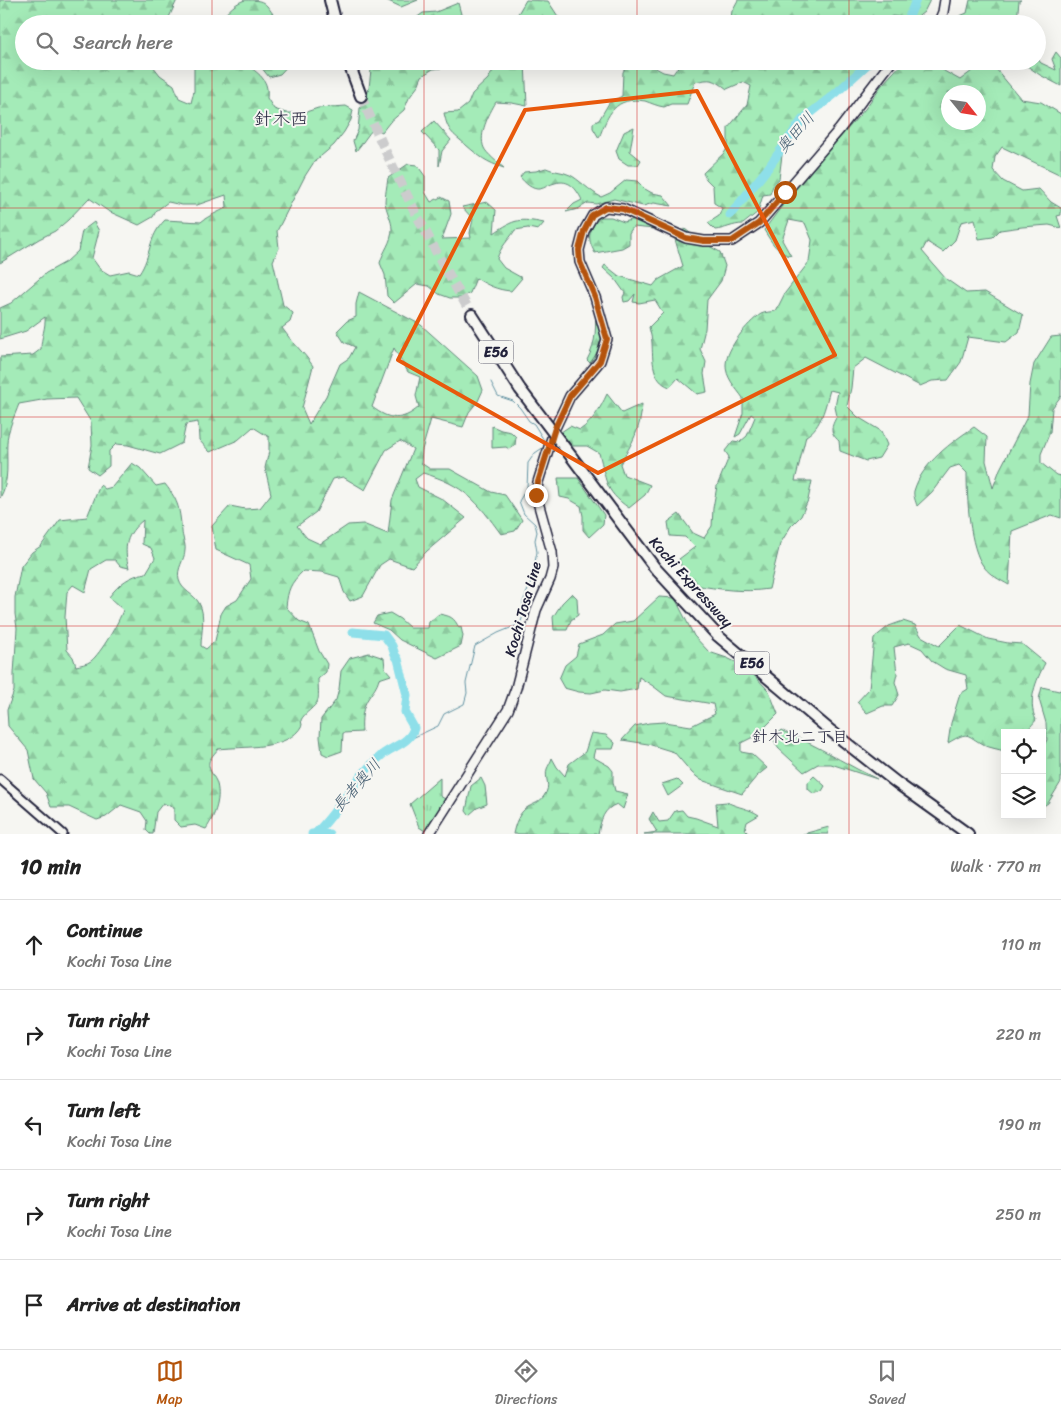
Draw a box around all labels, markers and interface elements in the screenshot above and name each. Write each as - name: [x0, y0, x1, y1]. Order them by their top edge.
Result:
- search box: [15, 15, 1046, 70]
- text: Search here: [73, 26, 173, 59]
- icon: search: [33, 29, 61, 57]
- north arrow: [941, 85, 986, 130]
- district label: 針木西: [254, 103, 308, 135]
- water label: 奥田川: [769, 105, 822, 160]
- route start: [774, 181, 797, 204]
- road number: E56: [478, 341, 514, 364]
- route end: [525, 484, 548, 507]
- street label: Kochi Expressway: [643, 530, 740, 634]
- street label: Kochi Tosa Line: [497, 558, 549, 660]
- road number: E56: [734, 651, 770, 674]
- district label: 針木北二丁目: [752, 722, 848, 751]
- map controls: [1001, 729, 1046, 819]
- button: locate: [1001, 729, 1046, 774]
- water label: 長者奥川: [324, 752, 388, 819]
- button: layers: [1001, 774, 1046, 819]
- text: 10 min: [20, 848, 81, 886]
- text: Walk · 770 m: [950, 852, 1041, 881]
- text: Continue: [67, 914, 143, 947]
- text: 110 m: [1001, 930, 1041, 959]
- icon: ahead: [20, 931, 48, 959]
- text: Kochi Tosa Line: [67, 947, 172, 976]
- text: Turn right: [67, 1004, 149, 1037]
- text: 220 m: [996, 1020, 1041, 1049]
- icon: right: [20, 1021, 48, 1049]
- text: Kochi Tosa Line: [67, 1037, 172, 1066]
- text: Turn left: [67, 1094, 140, 1127]
- text: 190 m: [998, 1110, 1041, 1139]
- icon: left: [20, 1111, 48, 1139]
- text: Kochi Tosa Line: [67, 1127, 172, 1156]
- text: Turn right: [67, 1184, 149, 1217]
- text: 250 m: [995, 1200, 1041, 1229]
- icon: right: [20, 1201, 48, 1229]
- text: Kochi Tosa Line: [67, 1217, 172, 1246]
- text: Arrive at destination: [67, 1288, 240, 1321]
- icon: arrive: [20, 1291, 48, 1319]
- tab: Map: [156, 1357, 184, 1412]
- tab: Directions: [495, 1357, 557, 1412]
- tab: Saved: [869, 1357, 905, 1412]

